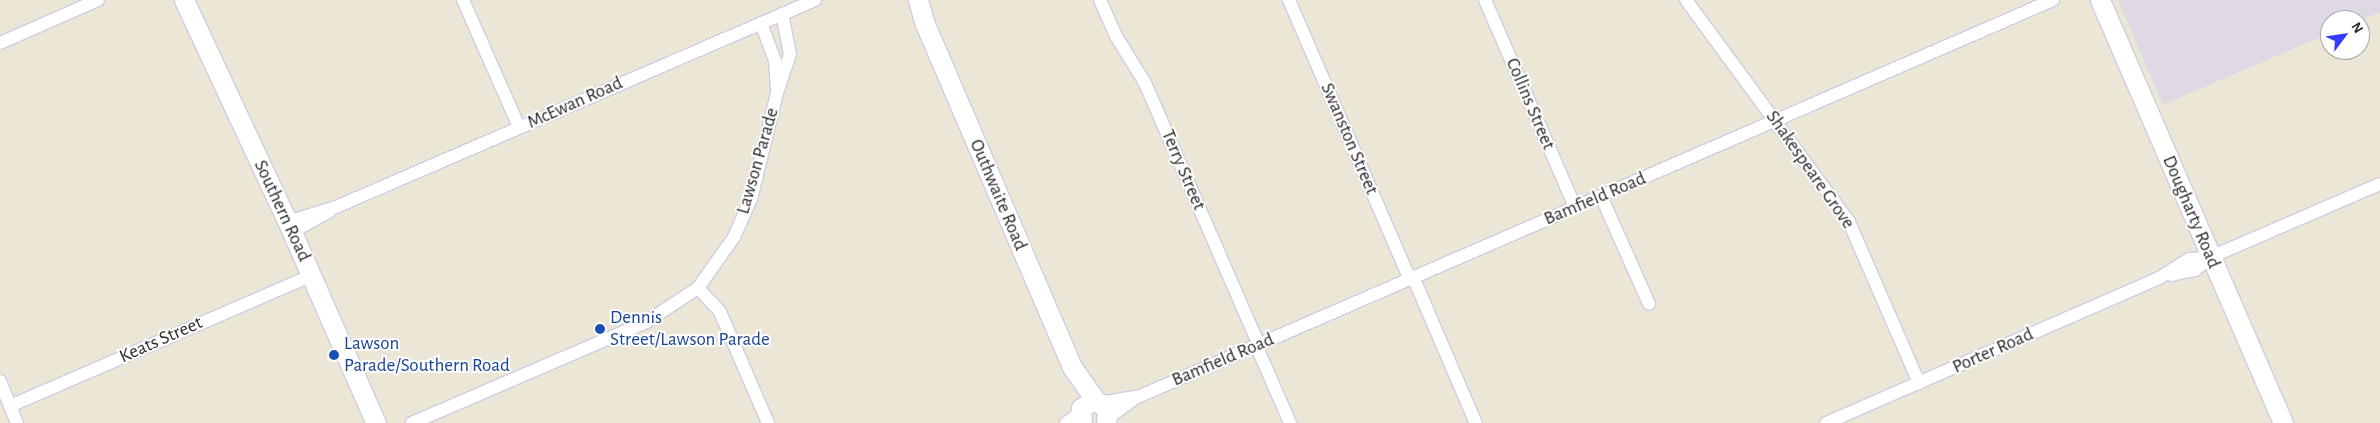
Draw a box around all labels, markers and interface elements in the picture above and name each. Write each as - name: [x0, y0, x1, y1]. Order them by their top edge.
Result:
- north arrow: [2320, 10, 2370, 60]
- text: N: [2348, 20, 2366, 36]
- street label: Collins Street: [1500, 55, 1560, 153]
- street label: McEwan Road: [524, 72, 626, 134]
- street label: Swanston Street: [1315, 80, 1383, 198]
- street label: Lawson Parade: [732, 105, 784, 217]
- street label: Shakespeare Grove: [1761, 106, 1859, 234]
- street label: Terry Street: [1156, 126, 1210, 214]
- street label: Outhwaite Road: [964, 136, 1032, 254]
- street label: Dougharty Road: [2157, 152, 2225, 272]
- street label: Southern Road: [249, 157, 315, 265]
- street label: Bamfield Road: [1541, 167, 1649, 231]
- place label: Dennis Street/Lawson Parade: [610, 307, 770, 351]
- street label: Keats Street: [116, 312, 206, 368]
- marker: Dennis Street/Lawson Parade: [594, 323, 606, 335]
- street label: Porter Road: [1949, 323, 2037, 379]
- street label: Bamfield Road: [1169, 328, 1277, 392]
- place label: Lawson Parade/Southern Road: [344, 333, 510, 377]
- marker: Lawson Parade/Southern Road: [328, 349, 340, 361]

